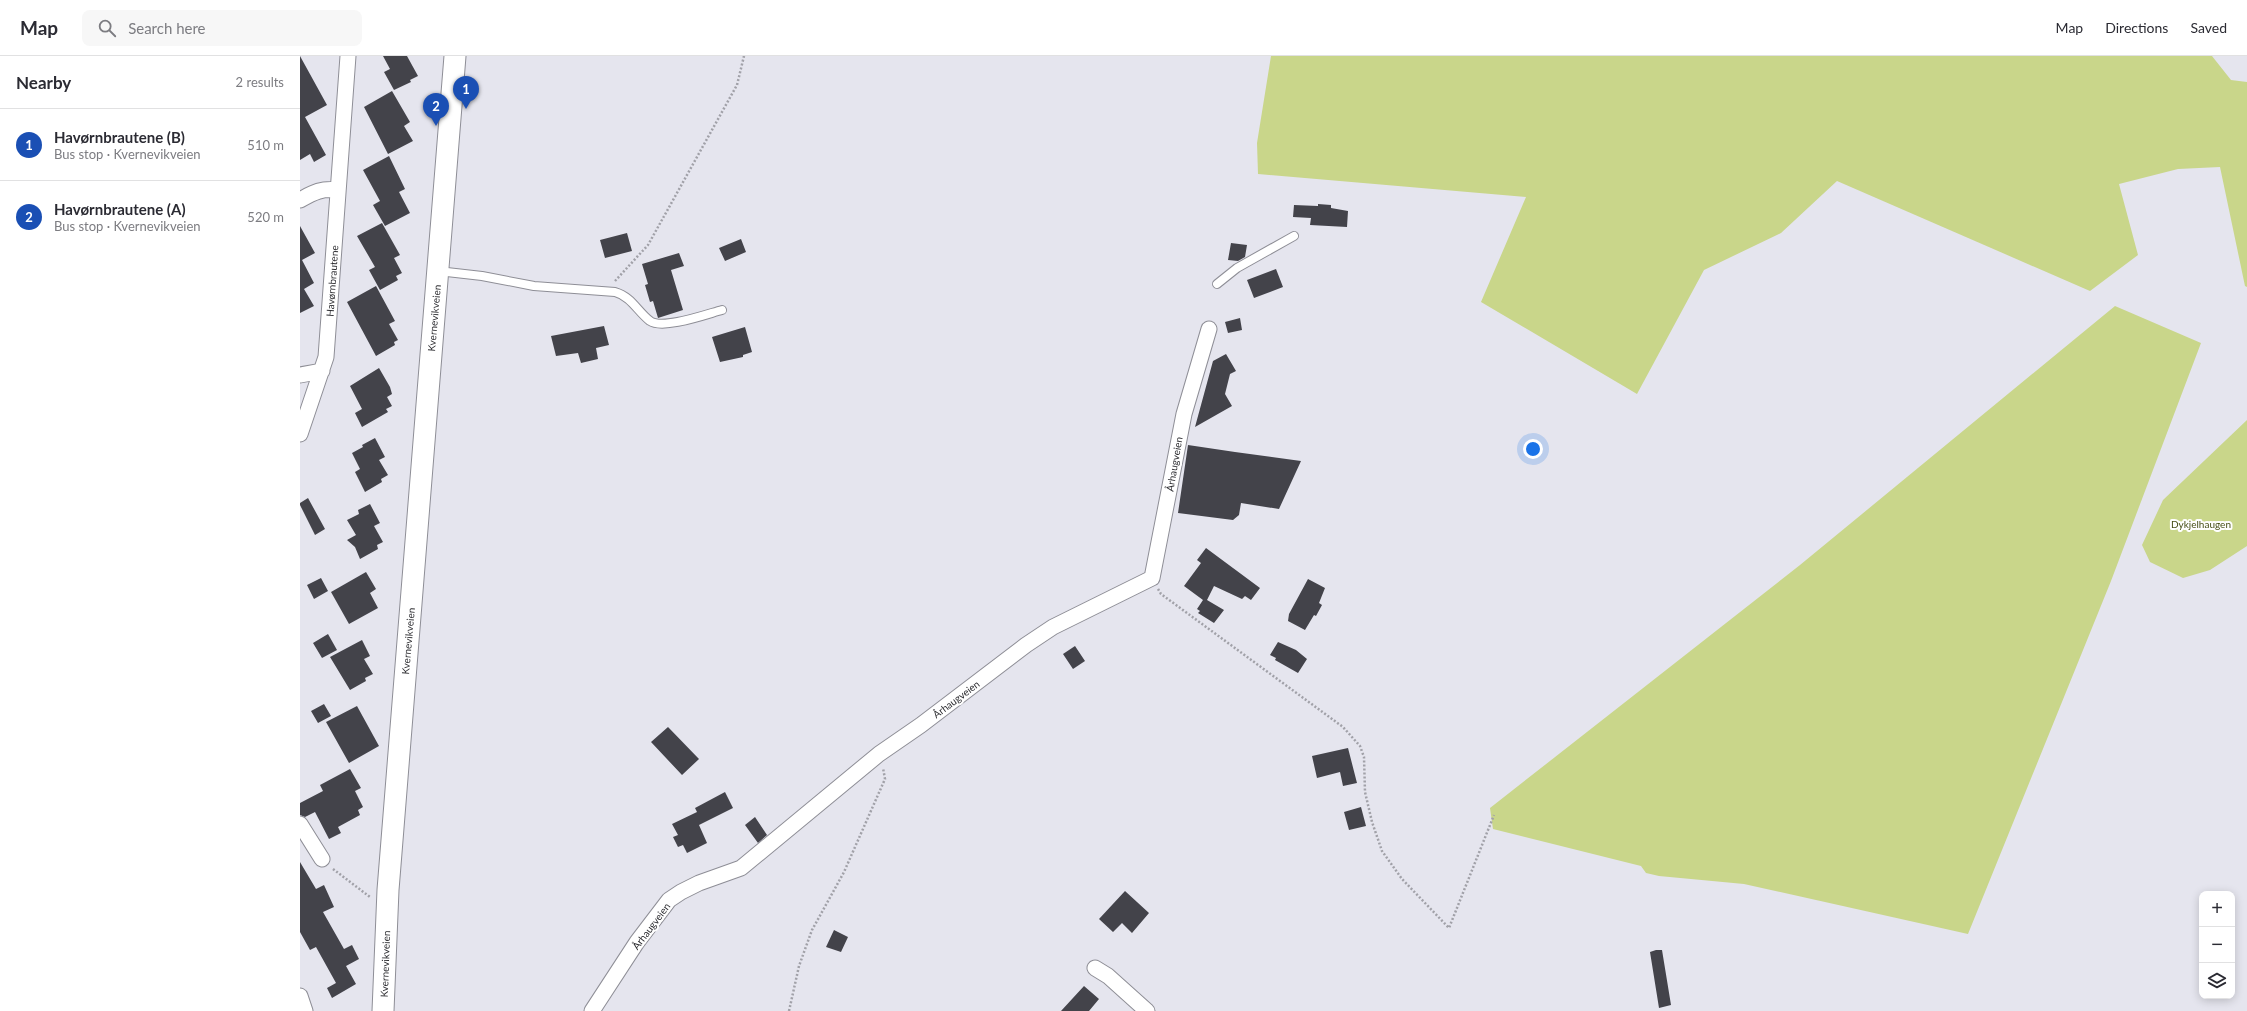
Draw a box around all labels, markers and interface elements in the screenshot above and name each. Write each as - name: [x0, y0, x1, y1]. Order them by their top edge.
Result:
- search box: [82, 10, 362, 46]
- text: Map: [20, 16, 58, 39]
- icon: search: [96, 17, 118, 39]
- text: Search here: [128, 19, 206, 37]
- text: Map: [2056, 19, 2083, 36]
- text: Directions: [2105, 19, 2168, 36]
- text: Saved: [2190, 19, 2227, 36]
- text: Nearby: [16, 72, 71, 93]
- text: 2 results: [236, 74, 284, 90]
- pin: 1: [453, 76, 479, 109]
- pin: 2: [423, 93, 449, 126]
- text: Havørnbrautene (B): [54, 128, 185, 146]
- text: 1: [25, 137, 33, 153]
- text: 510 m: [247, 137, 284, 153]
- text: Bus stop · Kvernevikveien: [54, 146, 201, 162]
- text: Havørnbrautene (A): [54, 200, 186, 218]
- text: 2: [25, 209, 33, 225]
- text: 520 m: [247, 209, 284, 225]
- text: Bus stop · Kvernevikveien: [54, 218, 201, 234]
- street label: Havørnbrautene: [324, 245, 340, 317]
- street label: Kvernevikveien: [425, 284, 443, 352]
- street label: Århaugveien: [1163, 436, 1185, 492]
- your location: [1523, 439, 1543, 459]
- park label: Dykjelhaugen: [2171, 518, 2231, 530]
- street label: Kvernevikveien: [399, 607, 417, 675]
- street label: Århaugveien: [930, 678, 982, 720]
- map controls: [2199, 891, 2235, 999]
- button: +: [2199, 891, 2235, 927]
- street label: Århaugveien: [630, 900, 672, 952]
- button: −: [2199, 927, 2235, 963]
- street label: Kvernevikveien: [378, 930, 392, 998]
- button: layers: [2199, 963, 2235, 999]

